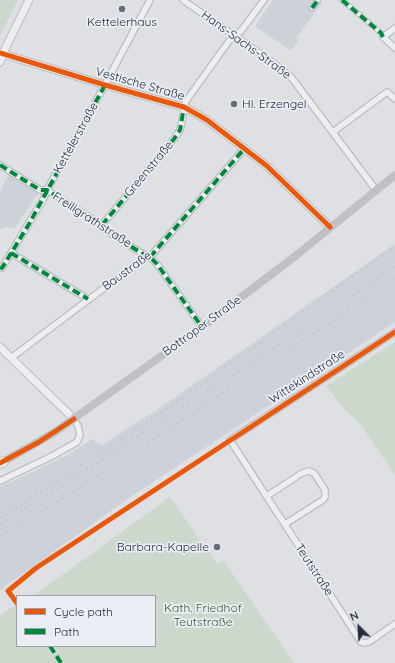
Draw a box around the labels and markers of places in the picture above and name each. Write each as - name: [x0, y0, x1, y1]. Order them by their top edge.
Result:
- marker: Kettelerhaus: [117, 4, 127, 14]
- place label: Kettelerhaus: [87, 15, 157, 29]
- place label: Hl. Erzengel: [242, 97, 306, 111]
- marker: Hl. Erzengel: [229, 99, 239, 109]
- place label: Barbara-Kapelle: [117, 540, 209, 554]
- marker: Barbara-Kapelle: [212, 542, 222, 552]

